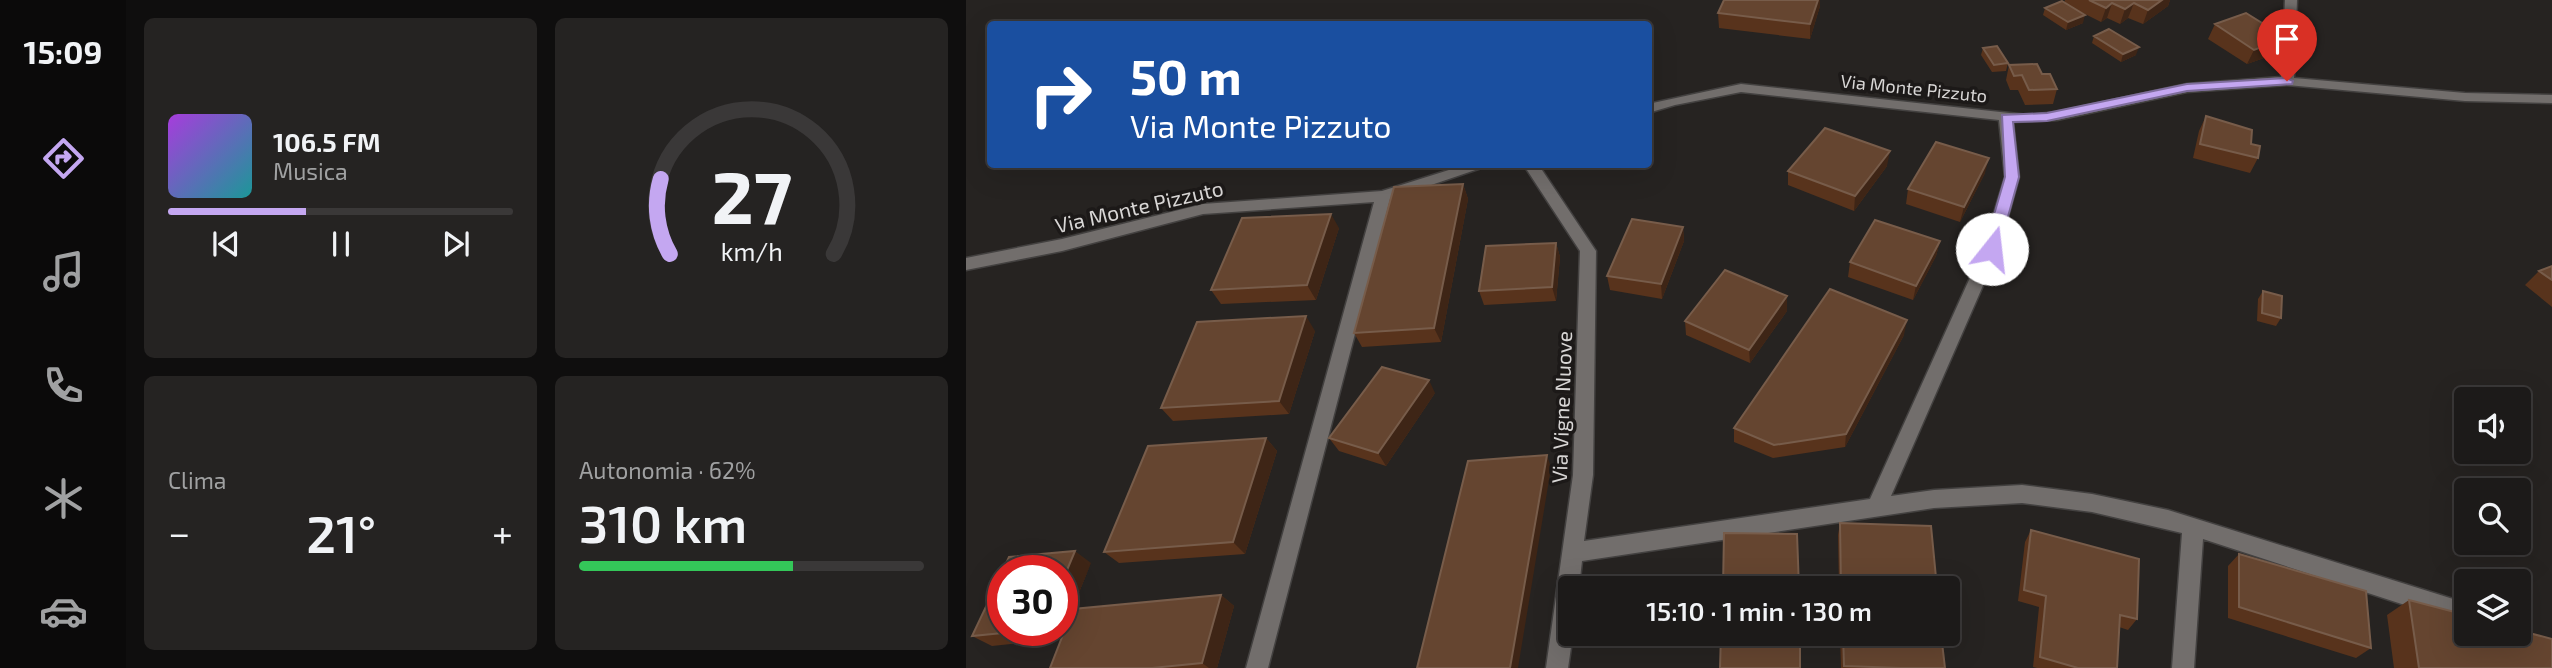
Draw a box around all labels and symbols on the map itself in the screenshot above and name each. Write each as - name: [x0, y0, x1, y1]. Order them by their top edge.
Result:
- pin: [2257, 9, 2317, 81]
- street label: Via Monte Pizzuto: [1840, 69, 1988, 107]
- street label: Via Monte Pizzuto: [1053, 175, 1225, 237]
- position arrow: [1955, 212, 2029, 286]
- street label: Via Vigne Nuove: [1546, 330, 1576, 484]
- speed limit sign: 30: [987, 555, 1078, 646]

